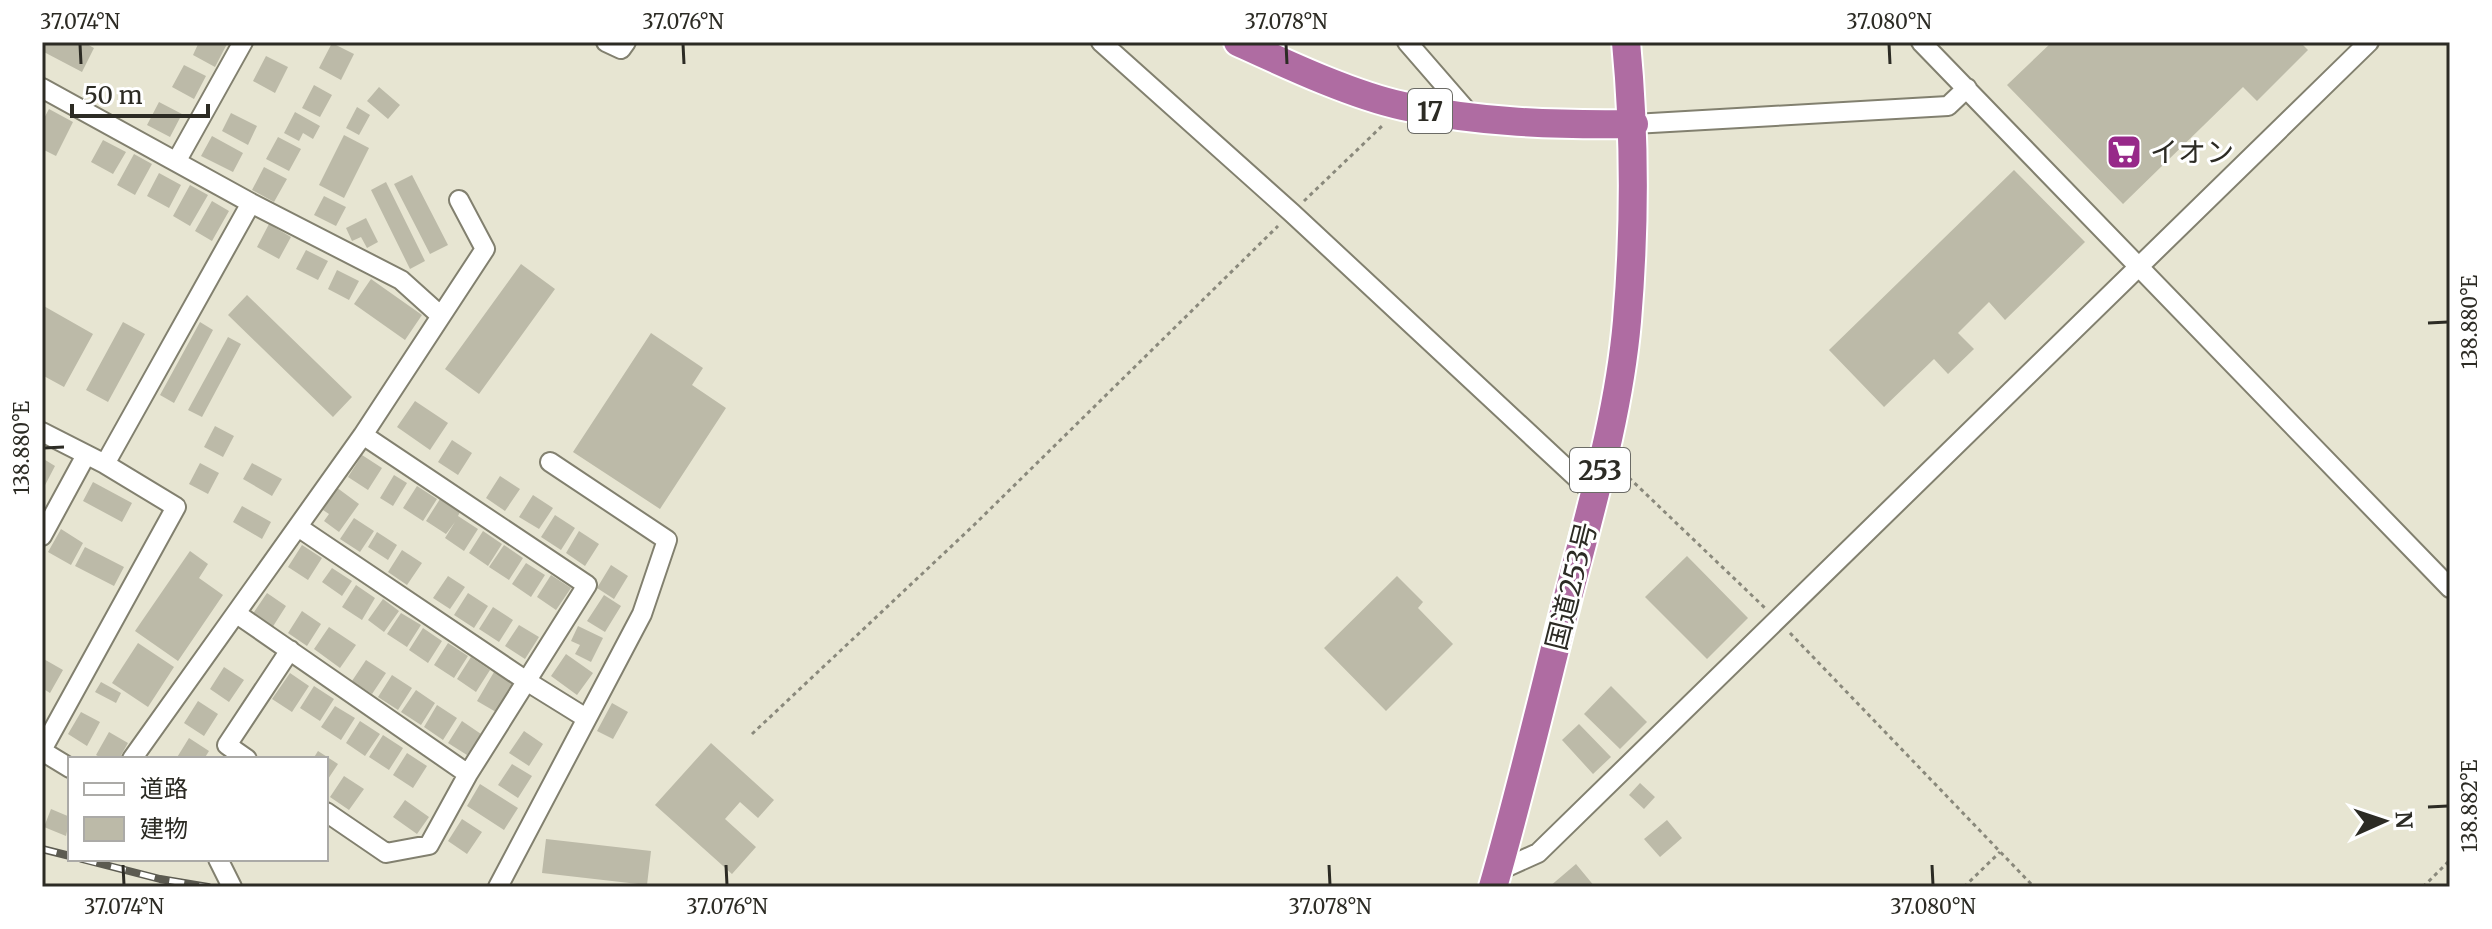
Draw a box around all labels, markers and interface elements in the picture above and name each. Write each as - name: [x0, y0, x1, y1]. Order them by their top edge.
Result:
- text: 37.074°N: [40, 9, 121, 34]
- text: 37.076°N: [642, 9, 724, 34]
- text: 37.078°N: [1244, 9, 1328, 34]
- text: 37.080°N: [1846, 9, 1932, 34]
- scale bar: [72, 68, 208, 118]
- text: 50 m: [84, 80, 143, 111]
- road number: 17: [1408, 89, 1452, 133]
- supermarket icon: イオン: [2105, 133, 2143, 171]
- place label: イオン: [2150, 134, 2234, 170]
- text: 138.880°E: [2457, 275, 2482, 369]
- text: 138.880°E: [9, 401, 34, 495]
- road number: 253: [1570, 448, 1630, 492]
- street label: 国道253号: [1538, 518, 1604, 654]
- legend: [68, 757, 328, 861]
- text: 138.882°E: [2457, 759, 2482, 852]
- text: 道路: [140, 773, 188, 804]
- north arrow: [2344, 781, 2424, 861]
- text: N: [2390, 811, 2418, 830]
- text: 建物: [140, 813, 188, 844]
- text: 37.074°N: [84, 894, 165, 919]
- text: 37.076°N: [686, 894, 768, 919]
- text: 37.078°N: [1288, 894, 1372, 919]
- text: 37.080°N: [1890, 894, 1976, 919]

